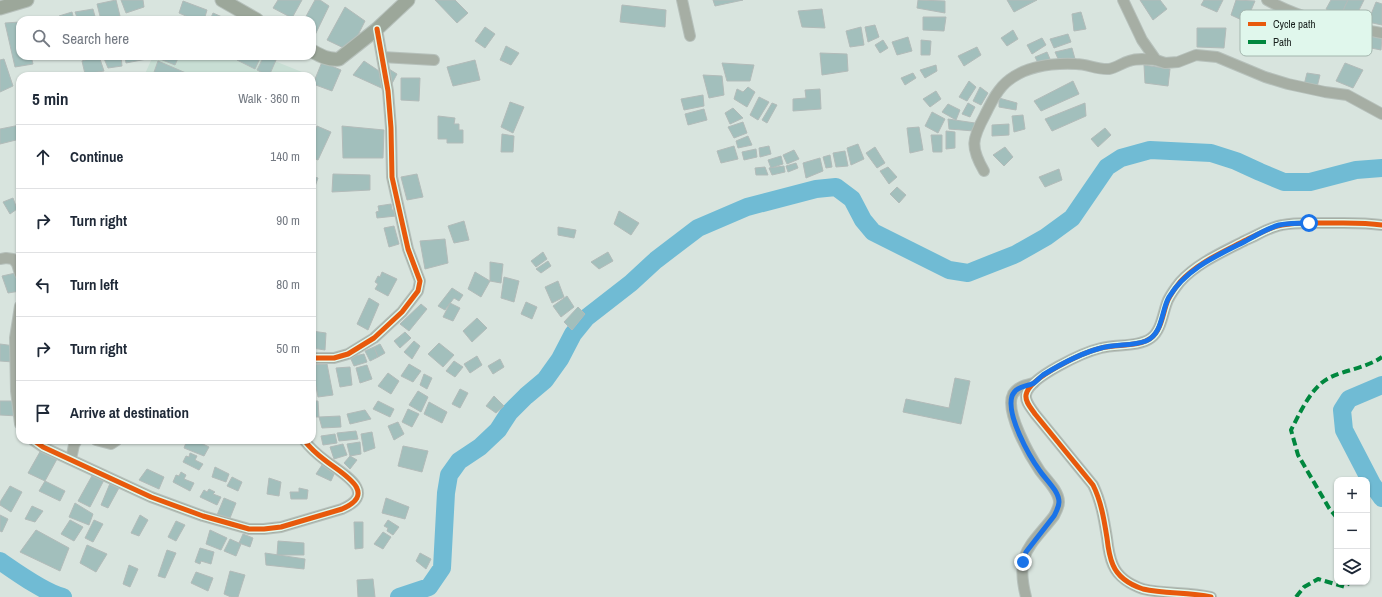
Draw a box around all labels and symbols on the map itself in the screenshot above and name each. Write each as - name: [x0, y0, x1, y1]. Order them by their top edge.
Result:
- legend: [1240, 10, 1372, 56]
- text: Cycle path: [1273, 17, 1316, 31]
- text: Path: [1273, 35, 1292, 49]
- route start: [1300, 214, 1318, 232]
- route end: [1014, 553, 1032, 571]

